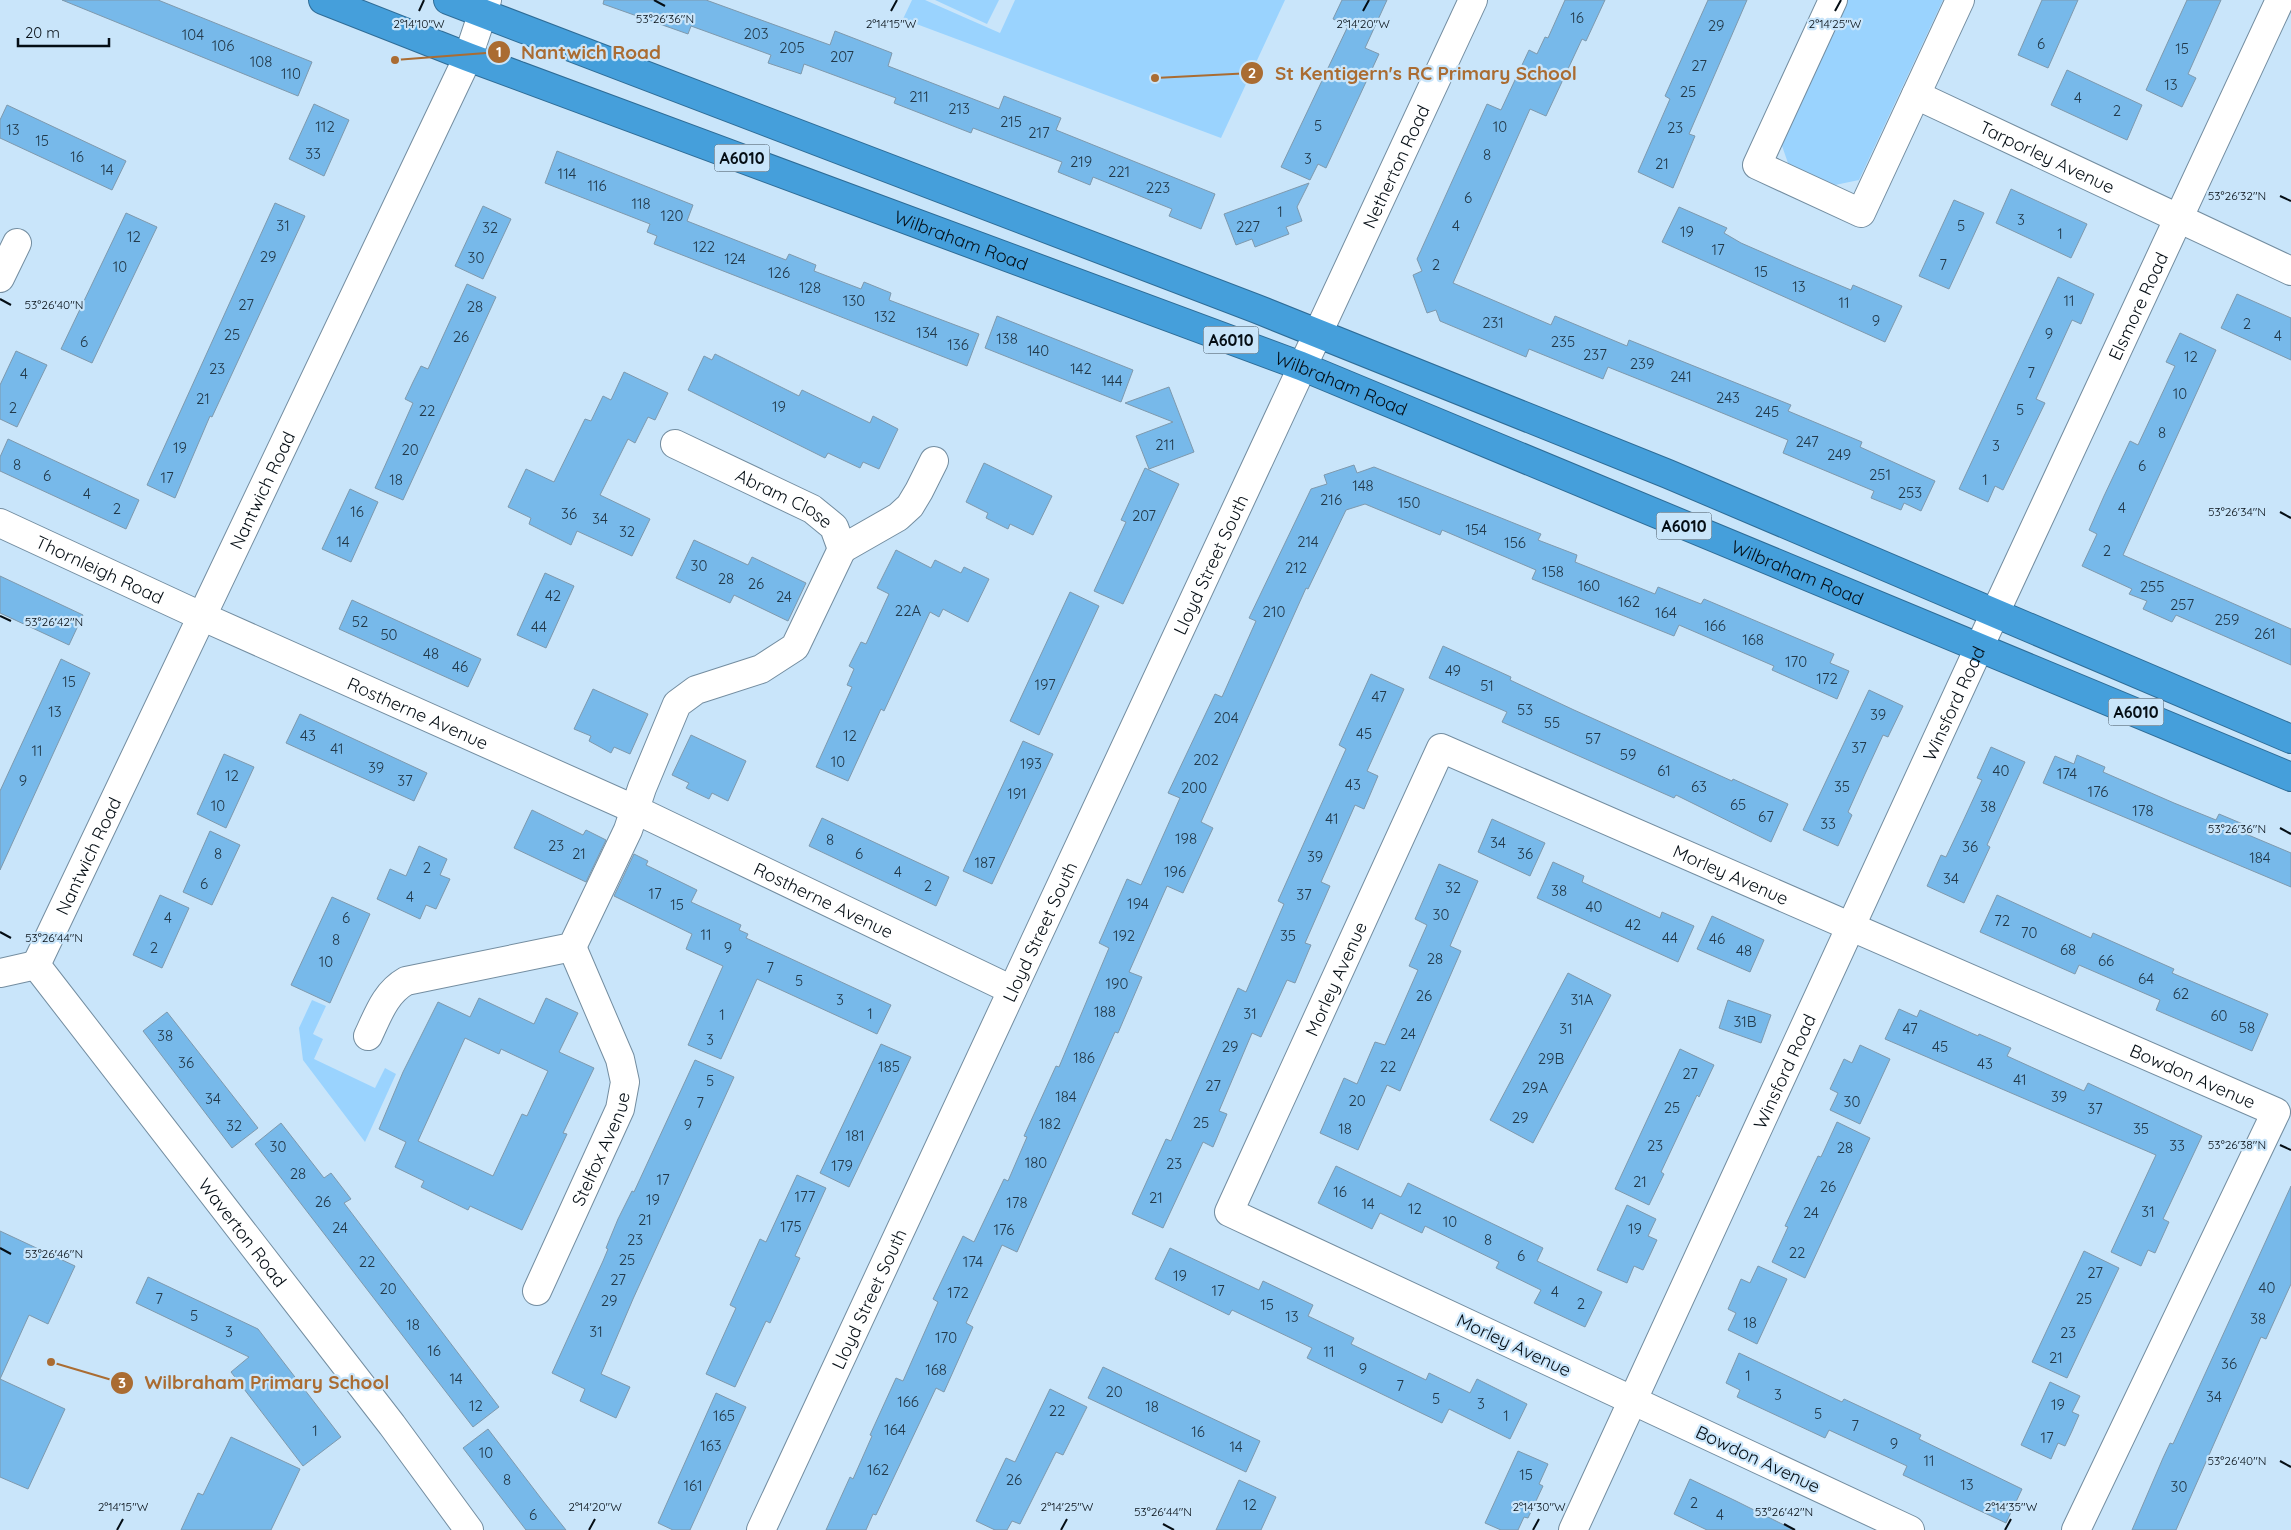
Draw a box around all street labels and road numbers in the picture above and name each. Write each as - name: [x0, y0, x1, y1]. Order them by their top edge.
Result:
- street label: Netherton Road: [1357, 101, 1434, 232]
- street label: Tarporley Avenue: [1976, 115, 2118, 198]
- road number: A6010: [714, 144, 770, 172]
- street label: Wilbraham Road: [891, 205, 1032, 275]
- street label: Elsmore Road: [2103, 248, 2173, 364]
- road number: A6010: [1204, 326, 1258, 354]
- street label: Wilbraham Road: [1272, 346, 1411, 420]
- street label: Nantwich Road: [224, 427, 300, 553]
- street label: Abram Close: [732, 463, 838, 533]
- street label: Lloyd Street South: [1168, 491, 1253, 638]
- road number: A6010: [1656, 512, 1712, 540]
- street label: Thornleigh Road: [32, 530, 167, 609]
- street label: Wilbraham Road: [1728, 534, 1867, 610]
- street label: Winsford Road: [1917, 642, 1990, 764]
- street label: Rostherne Avenue: [344, 671, 492, 754]
- road number: A6010: [2108, 699, 2164, 726]
- street label: Nantwich Road: [50, 793, 126, 918]
- street label: Morley Avenue: [1670, 839, 1792, 910]
- street label: Rostherne Avenue: [750, 857, 897, 943]
- street label: Lloyd Street South: [997, 858, 1082, 1005]
- street label: Morley Avenue: [1299, 918, 1372, 1040]
- street label: Winsford Road: [1748, 1010, 1820, 1132]
- street label: Bowdon Avenue: [2127, 1038, 2259, 1113]
- street label: Stelfox Avenue: [566, 1090, 634, 1209]
- street label: Waverton Road: [194, 1173, 292, 1291]
- street label: Lloyd Street South: [826, 1225, 911, 1373]
- street label: Morley Avenue: [1453, 1308, 1575, 1382]
- street label: Bowdon Avenue: [1692, 1420, 1824, 1498]

